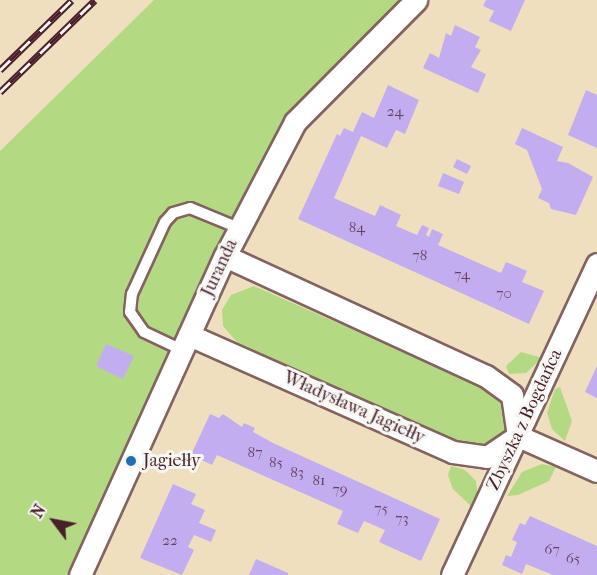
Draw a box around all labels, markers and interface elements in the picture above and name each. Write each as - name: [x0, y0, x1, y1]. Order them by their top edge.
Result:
- house number: 24: [387, 103, 403, 121]
- house number: 84: [349, 219, 365, 237]
- street label: Juranda: [197, 236, 243, 300]
- house number: 78: [413, 247, 427, 265]
- house number: 74: [454, 266, 470, 284]
- house number: 70: [496, 285, 512, 303]
- street label: Zbyszka z Bogdańca: [483, 346, 567, 494]
- street label: Władysława Jagiełły: [280, 367, 428, 449]
- house number: 87: [248, 444, 262, 462]
- place label: Jagiełły: [143, 450, 201, 472]
- marker: Jagiełły: [124, 454, 138, 468]
- house number: 85: [269, 454, 283, 472]
- house number: 83: [290, 464, 304, 482]
- house number: 81: [313, 472, 325, 490]
- house number: 79: [332, 481, 348, 499]
- north arrow: [24, 491, 84, 551]
- house number: 75: [374, 500, 388, 518]
- text: N: [27, 501, 50, 521]
- house number: 73: [395, 510, 409, 528]
- house number: 22: [162, 532, 178, 550]
- house number: 67: [544, 541, 560, 559]
- house number: 65: [566, 550, 580, 568]

